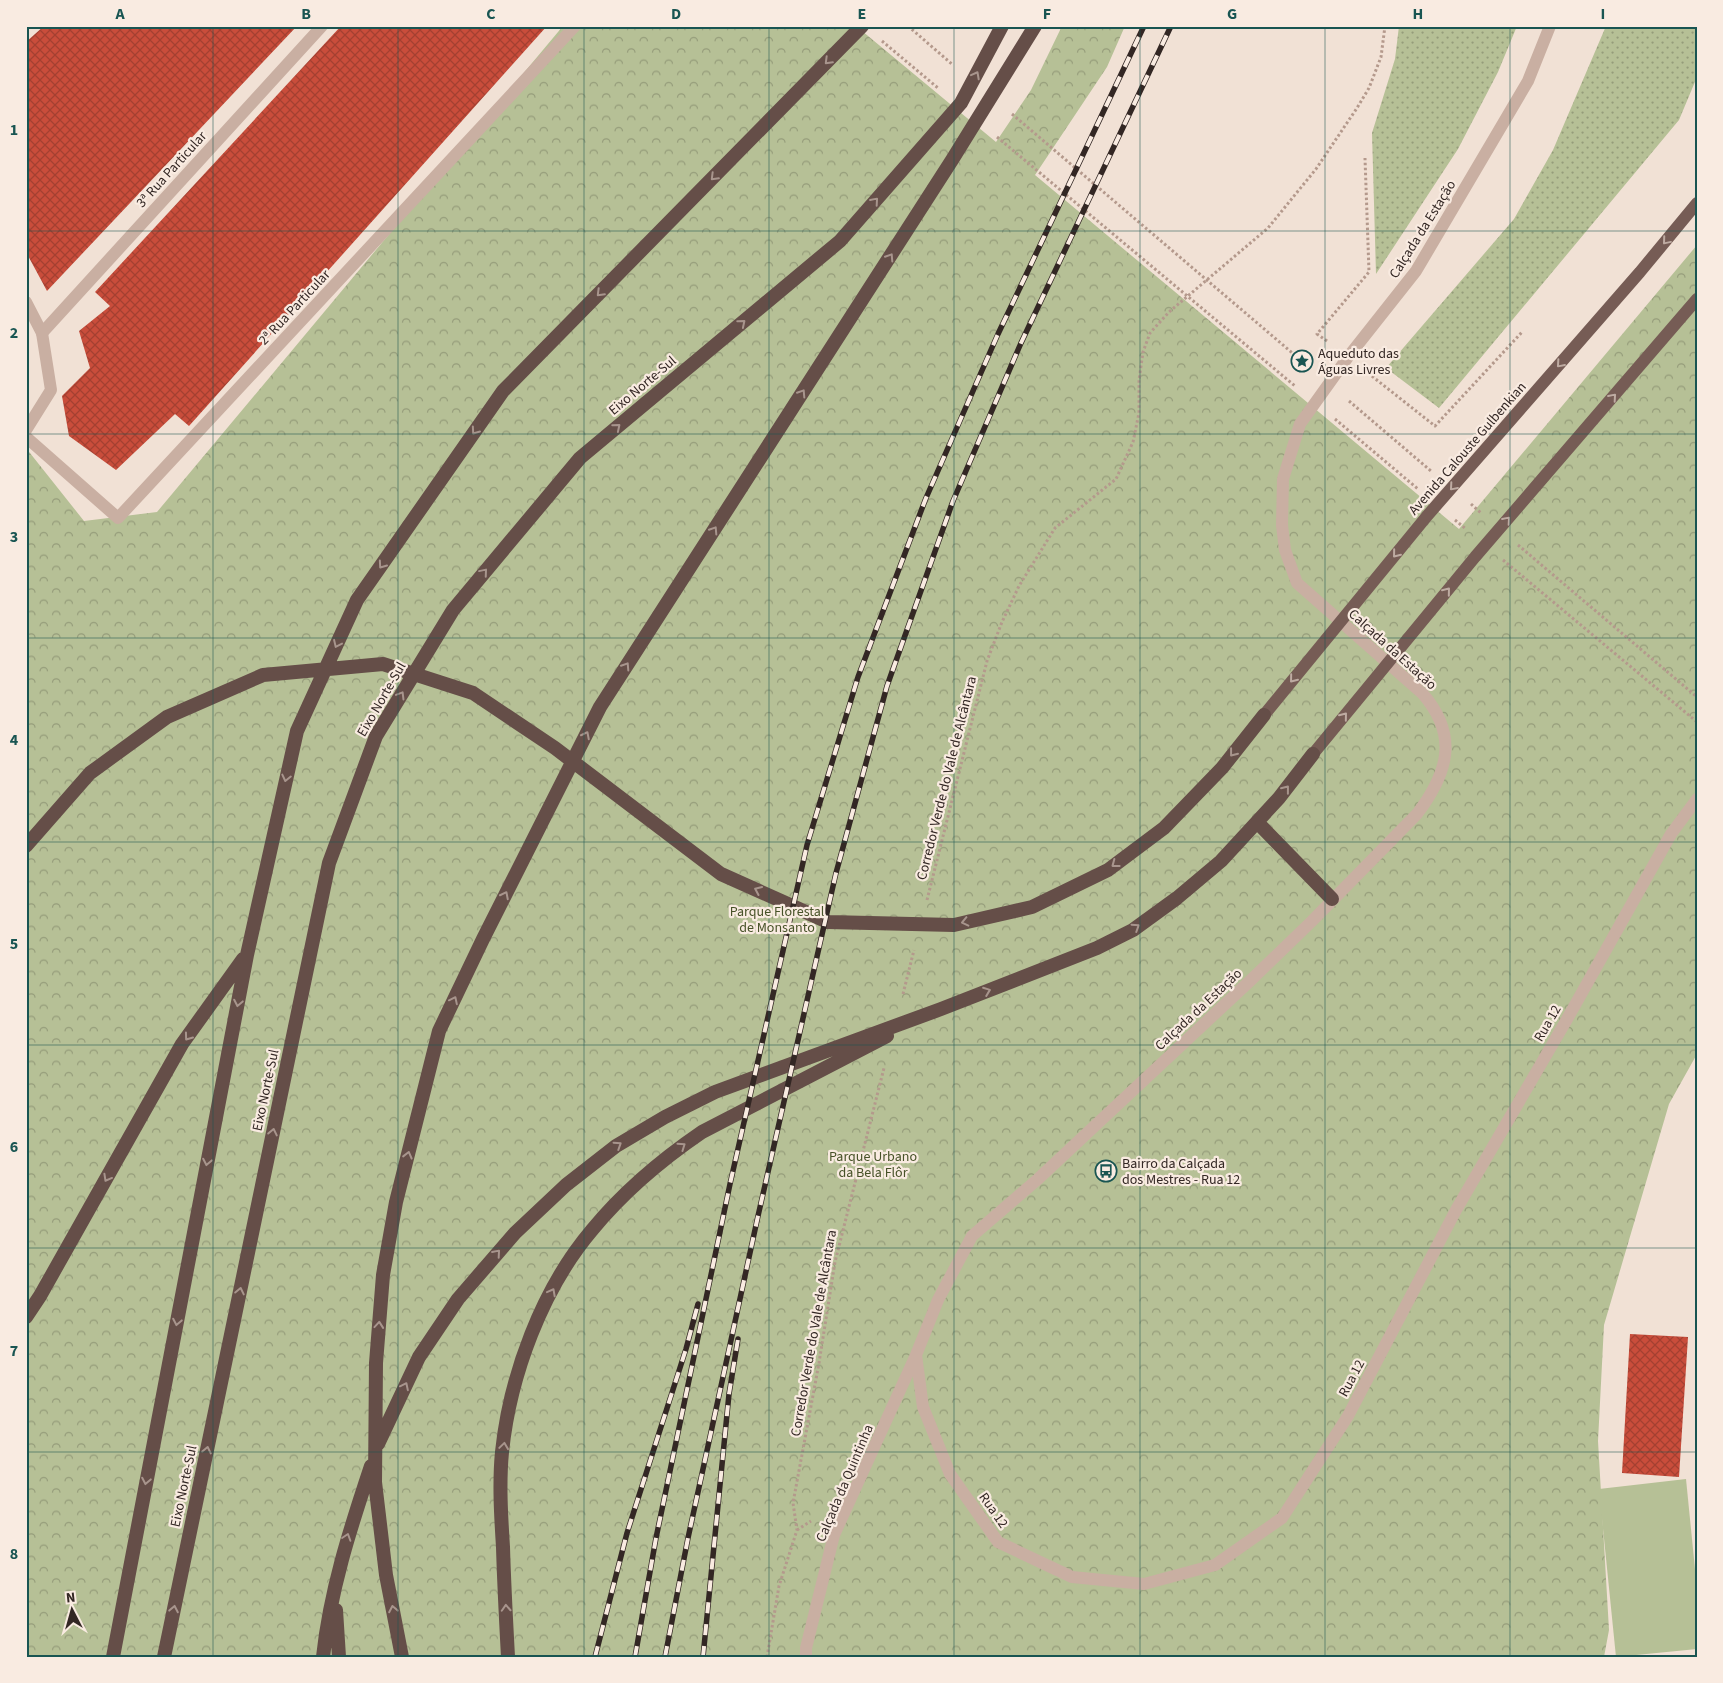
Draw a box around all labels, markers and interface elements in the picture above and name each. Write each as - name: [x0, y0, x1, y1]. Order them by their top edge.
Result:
- text: A: [114, 3, 125, 25]
- text: B: [301, 3, 311, 25]
- text: C: [486, 3, 496, 25]
- text: D: [671, 3, 681, 25]
- text: E: [858, 3, 866, 25]
- text: F: [1043, 3, 1051, 25]
- text: G: [1227, 3, 1237, 25]
- text: H: [1413, 3, 1423, 25]
- text: I: [1601, 3, 1605, 25]
- one-way arrow: [825, 55, 834, 64]
- one-way arrow: [970, 72, 980, 81]
- text: 1: [10, 119, 18, 141]
- street label: 3ª Rua Particular: [132, 127, 212, 212]
- one-way arrow: [711, 171, 720, 180]
- street label: Calçada da Estação: [1385, 177, 1461, 283]
- one-way arrow: [869, 198, 878, 207]
- one-way arrow: [1663, 235, 1671, 244]
- one-way arrow: [884, 253, 893, 262]
- street label: 2ª Rua Particular: [254, 265, 335, 350]
- one-way arrow: [597, 287, 606, 296]
- one-way arrow: [736, 320, 745, 328]
- text: 2: [10, 322, 18, 344]
- place label: Aqueduto das Águas Livres: [1318, 344, 1399, 380]
- place icon: Aqueduto das Águas Livres: [1290, 349, 1314, 373]
- street label: Eixo Norte-Sul: [604, 351, 681, 420]
- one-way arrow: [1557, 358, 1565, 367]
- street label: Avenida Calouste Gulbenkian: [1404, 378, 1531, 520]
- one-way arrow: [796, 390, 805, 399]
- one-way arrow: [1607, 394, 1615, 403]
- one-way arrow: [612, 423, 621, 432]
- one-way arrow: [472, 426, 481, 435]
- one-way arrow: [1450, 481, 1459, 490]
- one-way arrow: [1501, 517, 1509, 526]
- text: 3: [10, 526, 18, 548]
- one-way arrow: [708, 526, 717, 535]
- one-way arrow: [1393, 548, 1402, 557]
- one-way arrow: [379, 559, 388, 568]
- one-way arrow: [478, 569, 487, 578]
- one-way arrow: [1442, 587, 1451, 596]
- street label: Calçada da Estação: [1344, 605, 1441, 695]
- one-way arrow: [333, 639, 343, 648]
- street label: Eixo Norte-Sul: [352, 658, 412, 740]
- one-way arrow: [620, 663, 629, 672]
- one-way arrow: [1290, 673, 1299, 682]
- street label: Corredor Verde do Vale de Alcântara: [912, 674, 982, 882]
- one-way arrow: [395, 691, 405, 700]
- one-way arrow: [1339, 713, 1347, 722]
- text: 4: [10, 729, 19, 751]
- one-way arrow: [580, 731, 590, 740]
- one-way arrow: [1231, 747, 1239, 756]
- one-way arrow: [281, 774, 292, 783]
- one-way arrow: [1280, 785, 1289, 794]
- one-way arrow: [1111, 858, 1121, 867]
- one-way arrow: [754, 886, 763, 897]
- one-way arrow: [499, 892, 509, 901]
- park label: Parque Florestal de Monsanto: [730, 902, 825, 938]
- one-way arrow: [962, 917, 970, 927]
- one-way arrow: [1130, 924, 1140, 933]
- text: 5: [10, 933, 18, 955]
- street label: Calçada da Estação: [1151, 964, 1247, 1055]
- one-way arrow: [982, 987, 991, 997]
- one-way arrow: [448, 996, 458, 1005]
- one-way arrow: [233, 998, 243, 1007]
- street label: Rua 12: [1529, 1001, 1566, 1046]
- one-way arrow: [185, 1031, 194, 1041]
- street label: Eixo Norte-Sul: [248, 1047, 284, 1133]
- one-way arrow: [267, 1127, 278, 1136]
- text: 6: [10, 1136, 18, 1158]
- one-way arrow: [613, 1142, 622, 1151]
- one-way arrow: [676, 1143, 686, 1152]
- park label: Parque Urbano da Bela Flôr: [829, 1147, 917, 1183]
- one-way arrow: [402, 1151, 412, 1159]
- place label: Bairro da Calçada dos Mestres - Rua 12: [1122, 1154, 1240, 1190]
- one-way arrow: [203, 1158, 213, 1167]
- bus stop icon: Bairro da Calçada dos Mestres - Rua 12: [1094, 1159, 1118, 1183]
- one-way arrow: [103, 1172, 113, 1181]
- street label: Corredor Verde do Vale de Alcântara: [786, 1228, 842, 1438]
- one-way arrow: [492, 1249, 501, 1258]
- one-way arrow: [234, 1286, 245, 1295]
- one-way arrow: [545, 1288, 555, 1297]
- one-way arrow: [172, 1317, 182, 1326]
- one-way arrow: [373, 1321, 384, 1329]
- text: 7: [10, 1340, 18, 1362]
- street label: Rua 12: [1334, 1356, 1370, 1401]
- one-way arrow: [399, 1382, 409, 1391]
- street label: Calçada da Quintinha: [811, 1422, 879, 1545]
- one-way arrow: [498, 1441, 508, 1450]
- street label: Eixo Norte-Sul: [166, 1443, 202, 1529]
- one-way arrow: [201, 1445, 212, 1454]
- one-way arrow: [142, 1477, 152, 1486]
- street label: Rua 12: [974, 1489, 1013, 1532]
- one-way arrow: [341, 1534, 351, 1542]
- text: 8: [10, 1543, 18, 1565]
- north arrow: [48, 1586, 98, 1636]
- text: N: [65, 1588, 76, 1608]
- one-way arrow: [500, 1604, 511, 1612]
- one-way arrow: [168, 1605, 179, 1613]
- one-way arrow: [388, 1605, 398, 1613]

